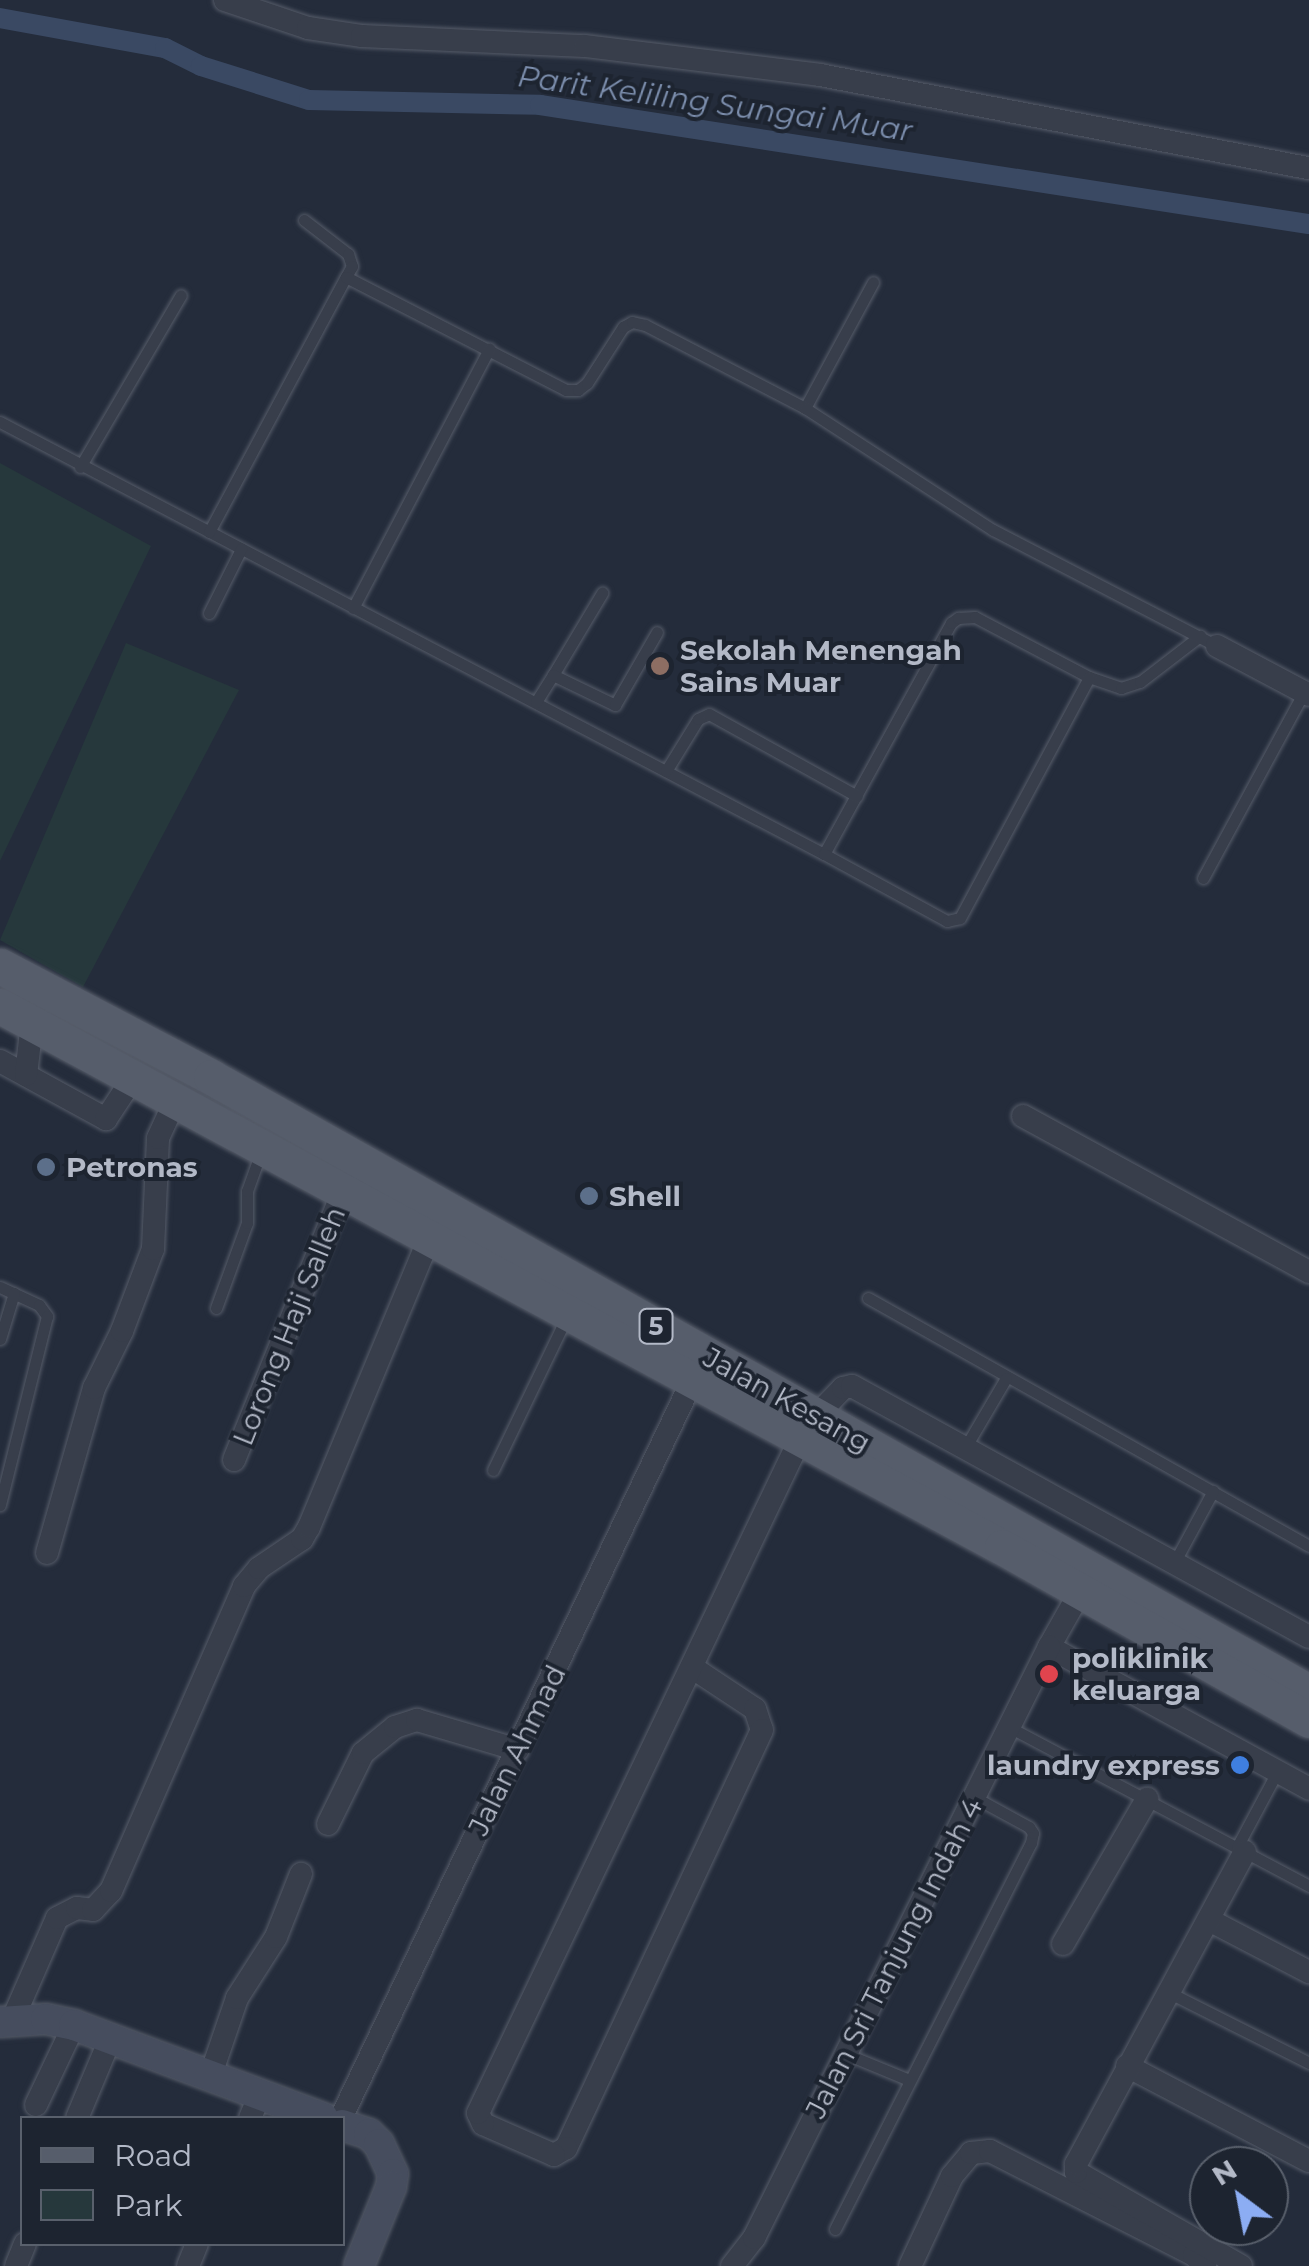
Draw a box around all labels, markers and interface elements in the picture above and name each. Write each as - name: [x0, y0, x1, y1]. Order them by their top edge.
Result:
- water label: Parit Keliling Sungai Muar: [515, 58, 915, 150]
- place label: Sekolah Menengah Sains Muar: [680, 633, 962, 699]
- marker: Sekolah Menengah Sains Muar: [649, 655, 671, 677]
- place label: Petronas: [66, 1150, 198, 1184]
- marker: Petronas: [35, 1156, 57, 1178]
- place label: Shell: [609, 1179, 681, 1213]
- marker: Shell: [578, 1185, 600, 1207]
- street label: Lorong Haji Salleh: [226, 1202, 352, 1450]
- road number: 5: [638, 1306, 674, 1346]
- street label: Jalan Kesang: [698, 1340, 876, 1460]
- place label: poliklinik keluarga: [1072, 1641, 1208, 1707]
- street label: Jalan Ahmad: [461, 1659, 573, 1841]
- marker: poliklinik keluarga: [1036, 1661, 1062, 1687]
- place label: laundry express: [987, 1748, 1220, 1782]
- marker: laundry express: [1229, 1754, 1251, 1776]
- street label: Jalan Sri Tanjung Indah 4: [799, 1793, 989, 2123]
- legend: [20, 2116, 345, 2246]
- text: Road: [114, 2137, 192, 2174]
- north arrow: [1189, 2146, 1289, 2246]
- text: N: [1206, 2152, 1243, 2193]
- text: Park: [114, 2187, 183, 2224]

